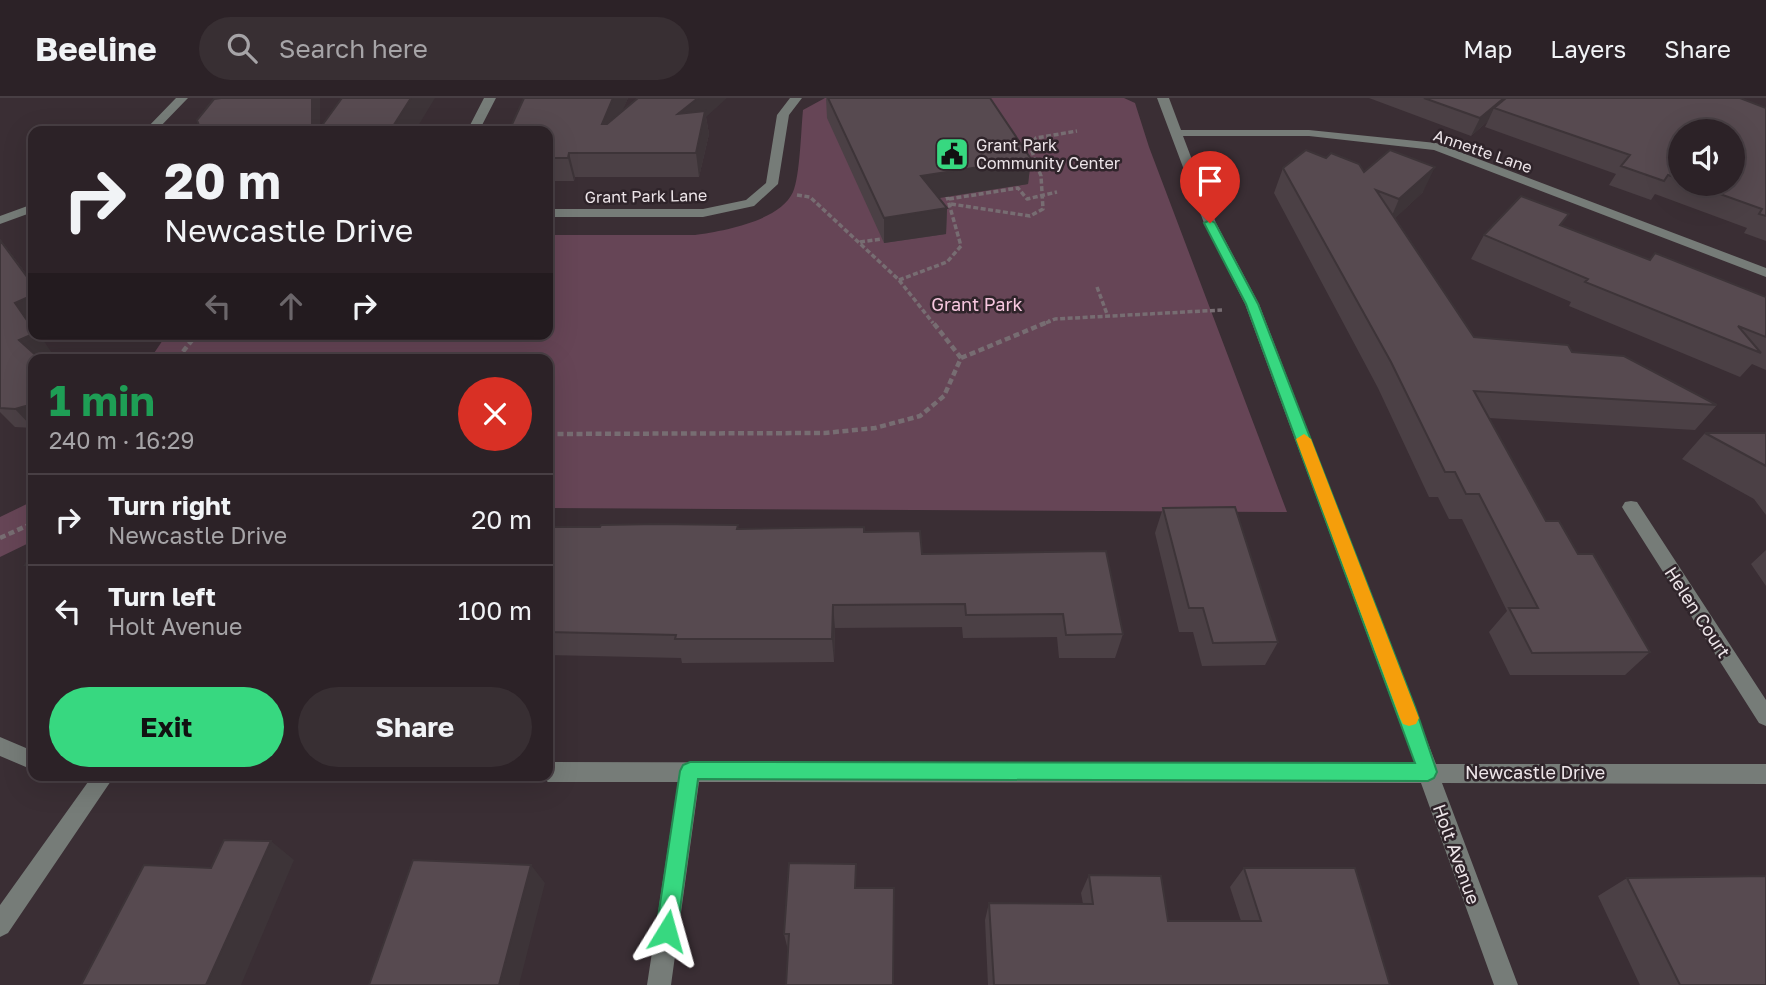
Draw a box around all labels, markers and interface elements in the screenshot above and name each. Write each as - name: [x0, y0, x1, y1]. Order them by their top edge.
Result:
- search box: [199, 17, 689, 80]
- text: Beeline: [35, 29, 157, 68]
- icon: search: [223, 29, 261, 67]
- text: Search here: [279, 33, 428, 64]
- text: Map: [1463, 34, 1512, 63]
- text: Layers: [1550, 34, 1626, 63]
- text: Share: [1664, 34, 1731, 63]
- map controls: [1668, 119, 1745, 196]
- button: sound: [1668, 119, 1745, 196]
- street label: Annette Lane: [1431, 125, 1535, 177]
- public building icon: Grant Park Community Center: [933, 135, 971, 173]
- place label: Grant Park Community Center: [976, 135, 1120, 173]
- text: 20 m: [164, 151, 281, 210]
- pin: [1180, 151, 1240, 223]
- icon: right: [49, 154, 140, 245]
- icon: arrive: [1191, 162, 1229, 200]
- street label: Grant Park Lane: [585, 185, 707, 207]
- text: Newcastle Drive: [164, 211, 413, 249]
- icon: left: [199, 287, 237, 325]
- icon: ahead: [272, 287, 310, 325]
- icon: right: [345, 287, 383, 325]
- park label: Grant Park: [931, 293, 1023, 315]
- text: 1 min: [49, 375, 155, 425]
- button: close: [458, 377, 532, 451]
- text: 240 m · 16:29: [49, 426, 194, 454]
- text: Turn right: [108, 490, 231, 521]
- icon: right: [49, 501, 87, 539]
- text: 20 m: [471, 504, 532, 535]
- text: Newcastle Drive: [108, 521, 287, 549]
- street label: Helen Court: [1660, 562, 1736, 662]
- text: Turn left: [108, 581, 216, 612]
- icon: left: [49, 592, 87, 630]
- text: 100 m: [458, 595, 532, 626]
- text: Holt Avenue: [108, 612, 242, 640]
- button: Exit: [49, 687, 284, 767]
- button: Share: [298, 687, 532, 767]
- street label: Newcastle Drive: [1465, 761, 1605, 783]
- street label: Holt Avenue: [1429, 801, 1485, 907]
- position arrow: [630, 894, 704, 968]

